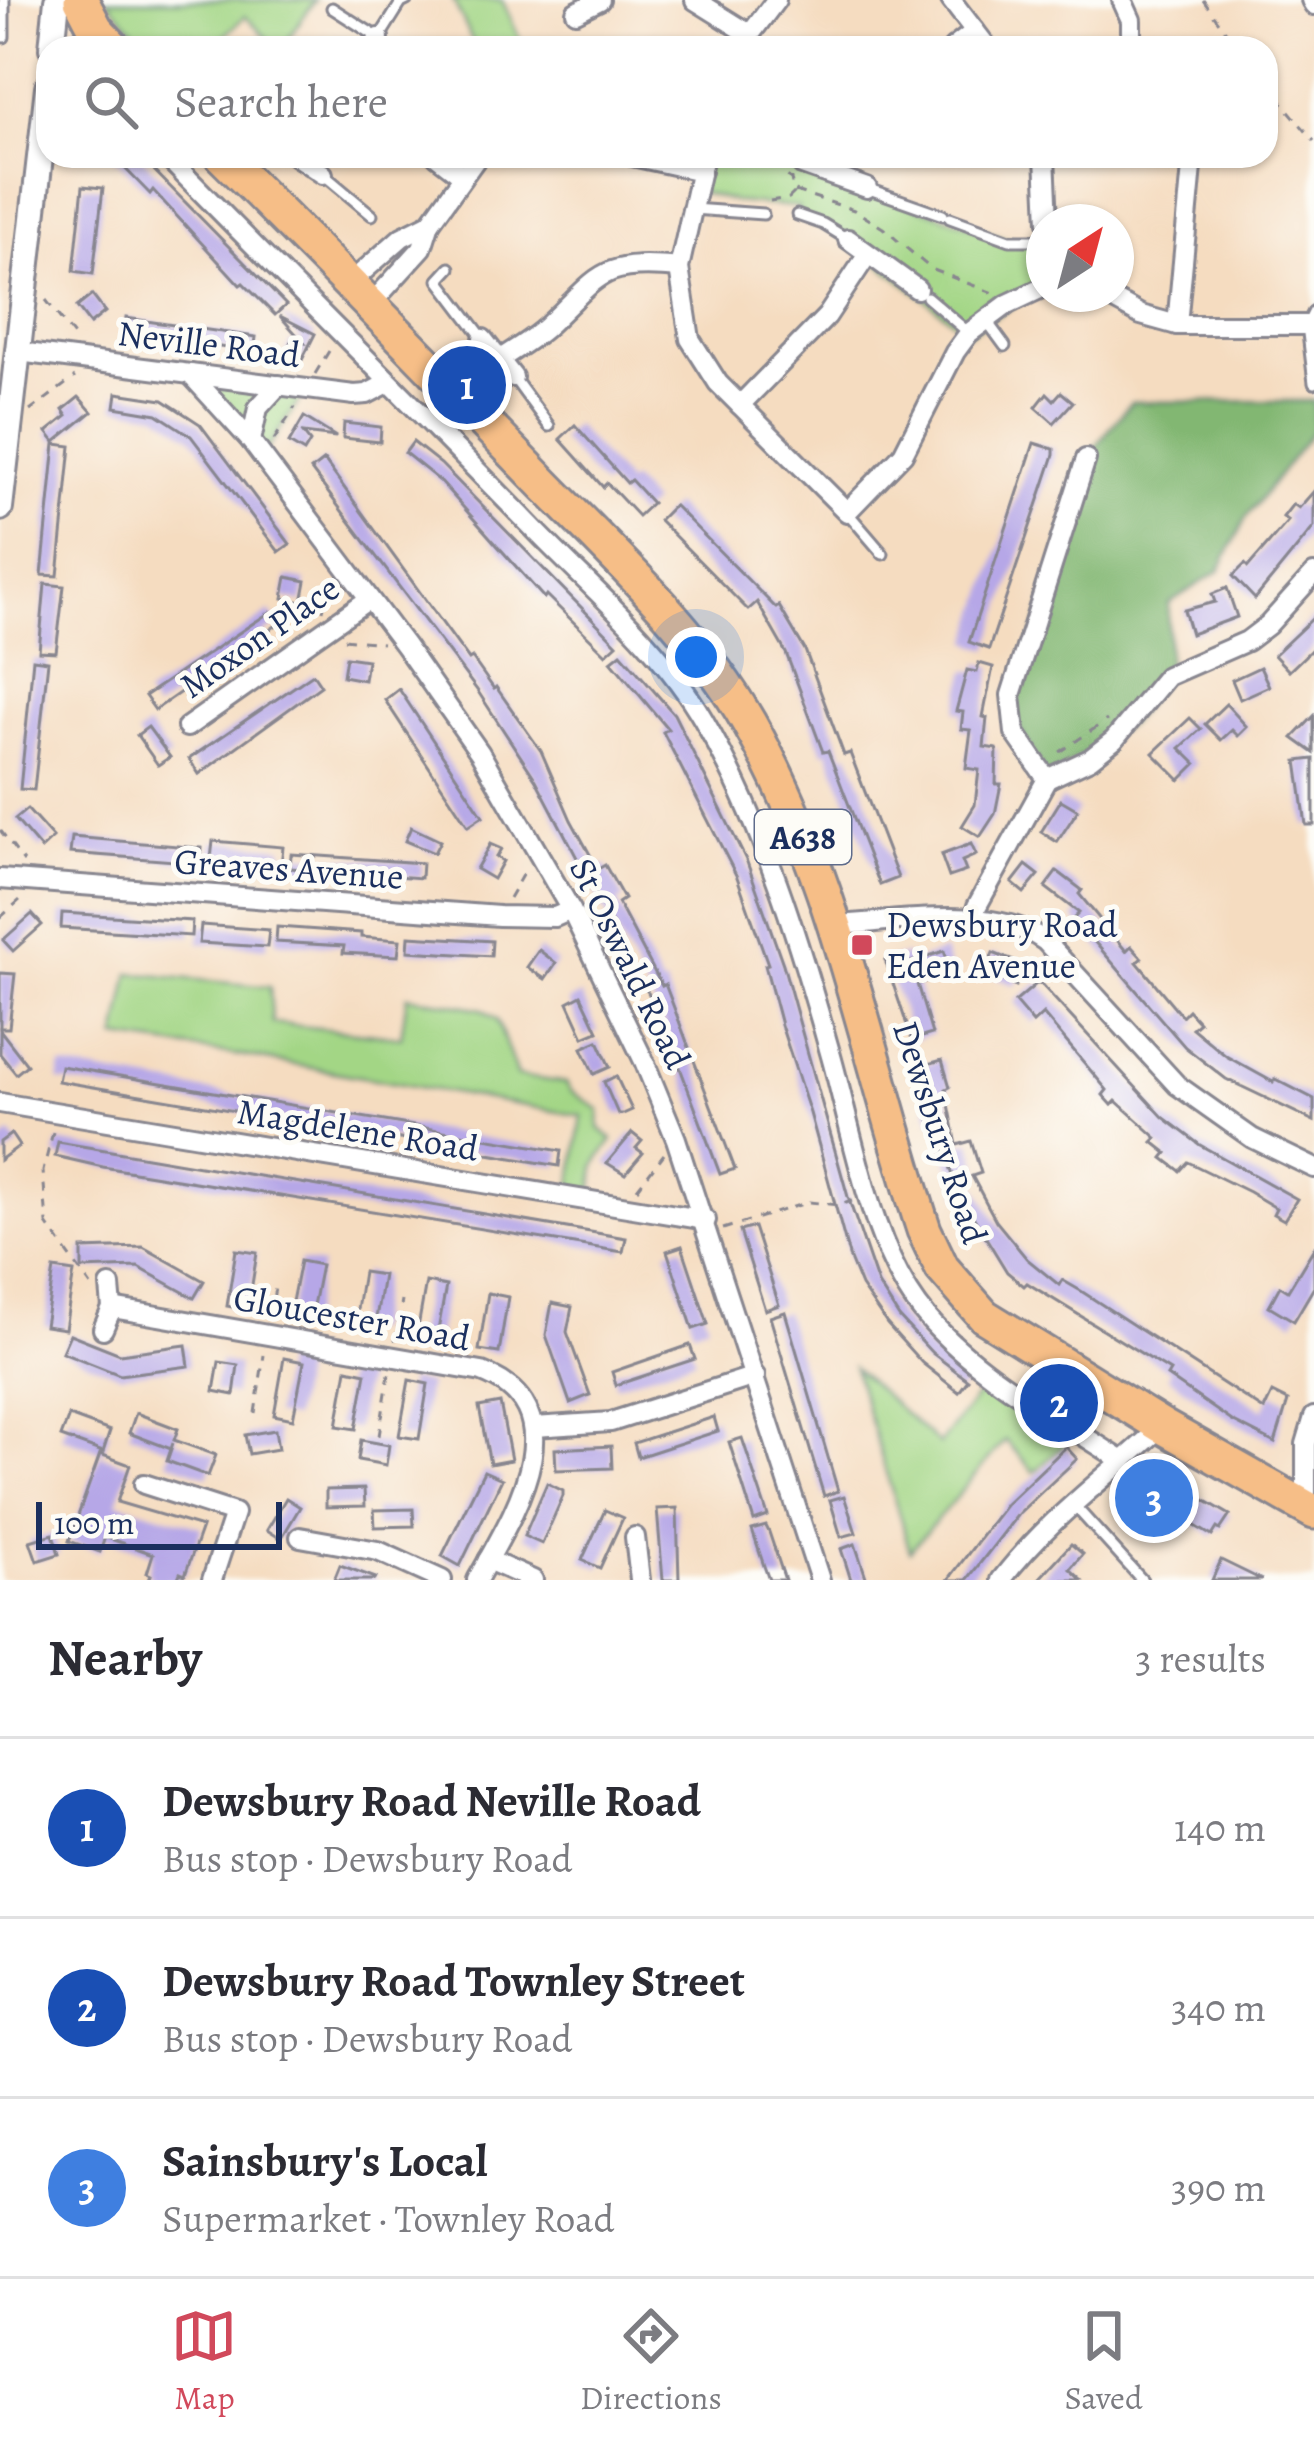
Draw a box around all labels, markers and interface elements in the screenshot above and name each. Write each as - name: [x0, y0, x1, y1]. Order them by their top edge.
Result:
- search box: [36, 36, 1278, 168]
- icon: search: [78, 69, 144, 135]
- text: Search here: [174, 71, 388, 133]
- north arrow: [1026, 204, 1134, 312]
- street label: Neville Road: [115, 308, 304, 379]
- pin: 1: [428, 340, 506, 430]
- street label: Moxon Place: [170, 563, 349, 709]
- your location: [666, 627, 726, 687]
- road number: A638: [755, 810, 851, 864]
- street label: Greaves Avenue: [173, 836, 405, 901]
- street label: St Oswald Road: [558, 849, 703, 1078]
- place label: Dewsbury Road Eden Avenue: [886, 900, 1118, 990]
- marker: Dewsbury Road Eden Avenue: [849, 932, 875, 958]
- street label: Dewsbury Road: [881, 1014, 1000, 1250]
- street label: Magdelene Road: [234, 1086, 483, 1173]
- street label: Gloucester Road: [230, 1273, 475, 1362]
- pin: 2: [1020, 1358, 1098, 1448]
- pin: 3: [1115, 1453, 1193, 1543]
- scale bar: [36, 1496, 282, 1549]
- text: 100 m: [54, 1500, 134, 1545]
- text: Nearby: [48, 1623, 202, 1693]
- text: 3 results: [1135, 1632, 1266, 1685]
- text: Dewsbury Road Neville Road: [162, 1770, 701, 1832]
- text: 1: [80, 1801, 94, 1854]
- text: 140 m: [1174, 1801, 1266, 1854]
- text: Bus stop · Dewsbury Road: [162, 1832, 572, 1885]
- text: Dewsbury Road Townley Street: [162, 1950, 745, 2012]
- text: 2: [78, 1981, 96, 2034]
- text: 340 m: [1171, 1981, 1266, 2034]
- text: Bus stop · Dewsbury Road: [162, 2012, 572, 2065]
- text: Sainsbury's Local: [162, 2130, 488, 2192]
- text: 3: [79, 2161, 95, 2214]
- text: 390 m: [1171, 2161, 1266, 2214]
- text: Supermarket · Townley Road: [162, 2192, 614, 2245]
- tab: Map: [171, 2303, 237, 2420]
- tab: Directions: [580, 2303, 722, 2420]
- tab: Saved: [1064, 2303, 1143, 2420]

